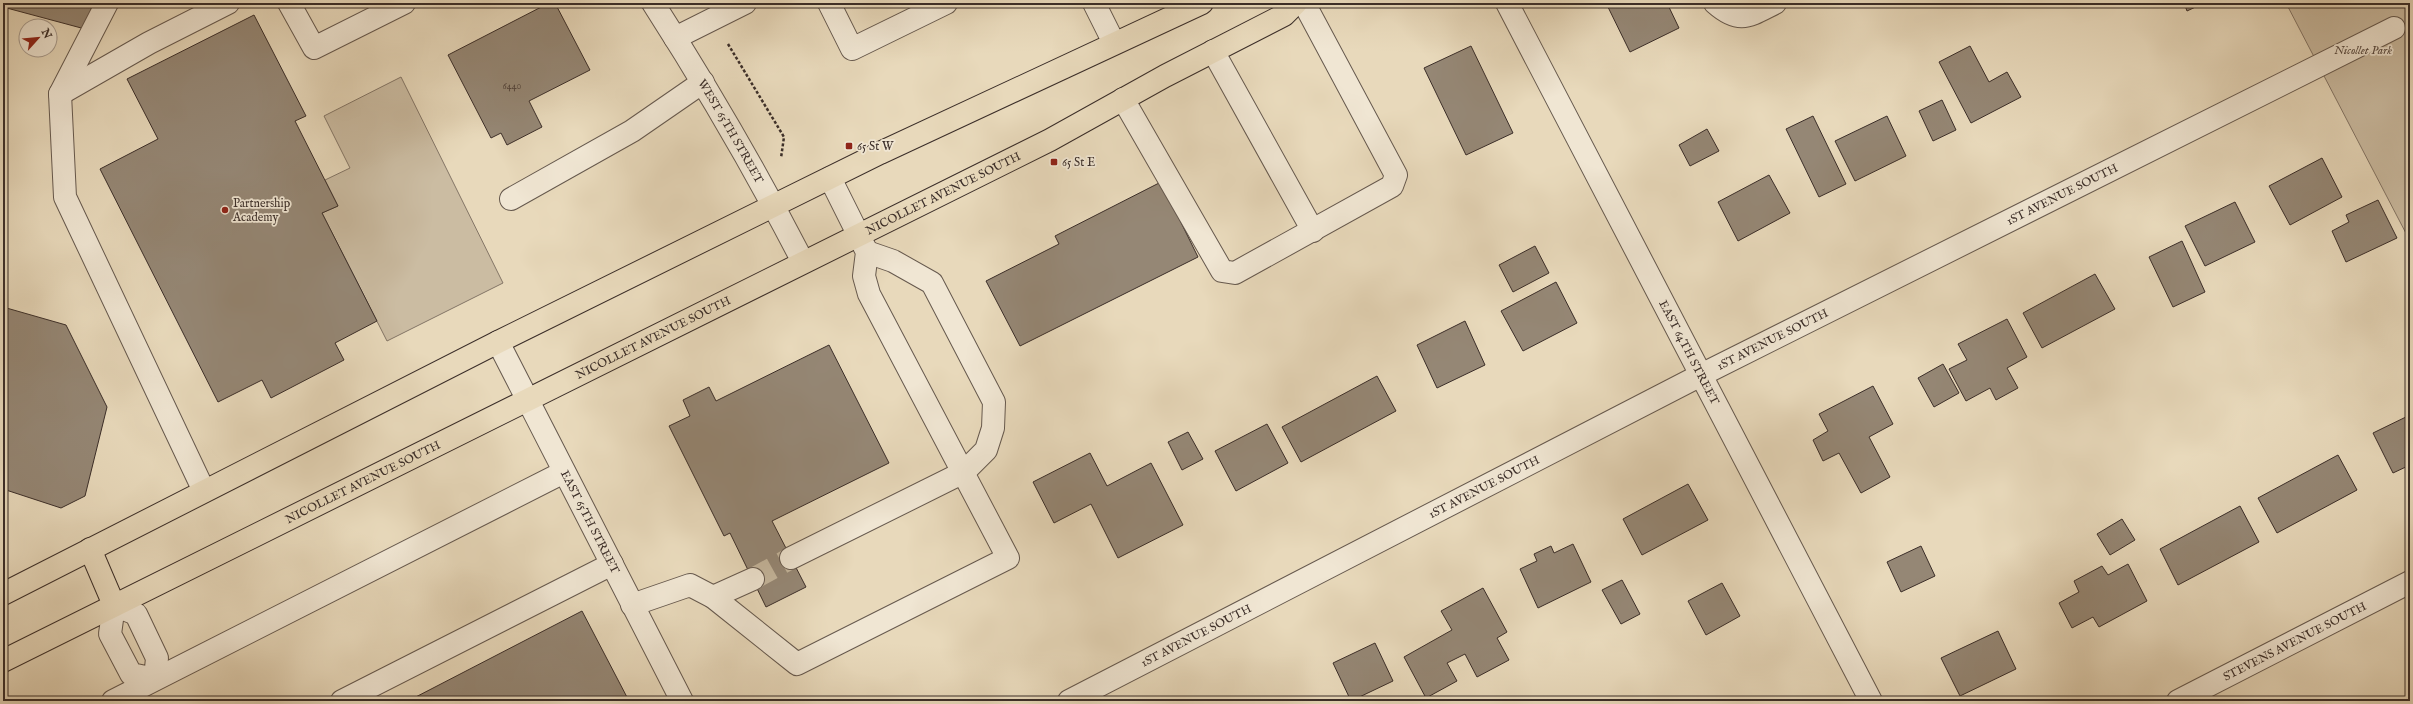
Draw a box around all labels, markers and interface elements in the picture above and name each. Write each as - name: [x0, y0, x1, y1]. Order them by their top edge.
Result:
- north arrow: [18, 18, 58, 58]
- text: N: [37, 26, 55, 42]
- park label: Nicollet Park: [2334, 43, 2392, 58]
- street label: WEST 65TH STREET: [695, 76, 767, 186]
- house number: 6440: [503, 80, 522, 93]
- place label: 65 St W: [857, 139, 894, 154]
- marker: 65 St W: [844, 141, 854, 151]
- street label: NICOLLET AVENUE SOUTH: [863, 148, 1023, 238]
- place label: 65 St E: [1062, 155, 1095, 170]
- marker: 65 St E: [1049, 157, 1059, 167]
- street label: 1ST AVENUE SOUTH: [2004, 160, 2120, 228]
- place label: Partnership Academy: [232, 196, 291, 225]
- marker: Partnership Academy: [220, 205, 230, 215]
- street label: NICOLLET AVENUE SOUTH: [573, 293, 733, 382]
- street label: EAST 64TH STREET: [1656, 297, 1723, 407]
- street label: 1ST AVENUE SOUTH: [1714, 305, 1831, 373]
- street label: NICOLLET AVENUE SOUTH: [283, 437, 443, 527]
- street label: 1ST AVENUE SOUTH: [1426, 452, 1542, 522]
- street label: EAST 65TH STREET: [557, 467, 623, 576]
- street label: STEVENS AVENUE SOUTH: [2220, 598, 2369, 684]
- street label: 1ST AVENUE SOUTH: [1138, 601, 1254, 670]

